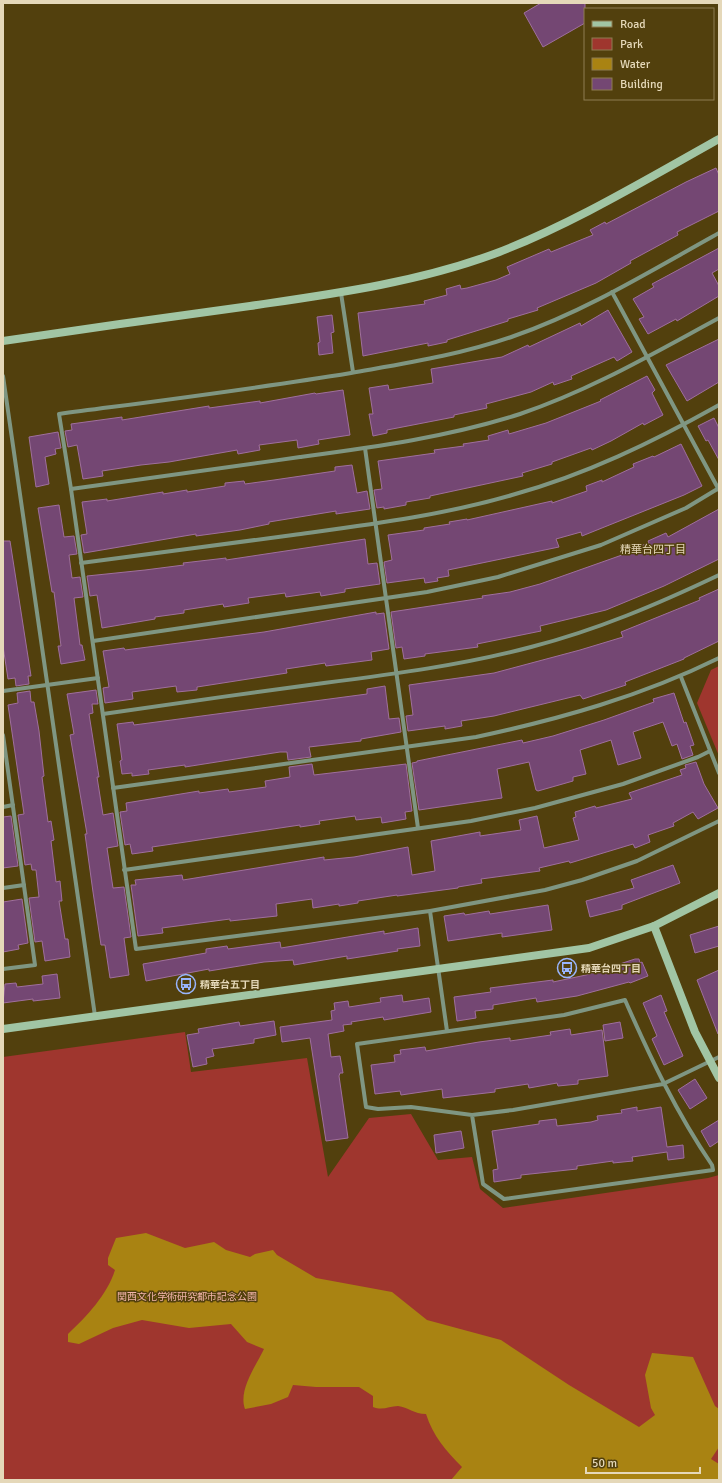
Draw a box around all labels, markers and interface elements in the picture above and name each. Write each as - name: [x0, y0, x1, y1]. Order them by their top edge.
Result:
- legend: [584, 8, 714, 100]
- text: Road: [620, 17, 646, 32]
- text: Park: [620, 37, 643, 52]
- text: Water: [620, 57, 651, 72]
- text: Building: [620, 77, 663, 92]
- district label: 精華台四丁目: [620, 543, 686, 556]
- bus stop icon: 精華台四丁目: [556, 957, 578, 979]
- place label: 精華台四丁目: [581, 963, 641, 975]
- bus stop icon: 精華台五丁目: [175, 973, 197, 995]
- place label: 精華台五丁目: [200, 979, 260, 991]
- park label: 関西文化学術研究都市記念公園: [117, 1291, 257, 1303]
- scale bar: [586, 1449, 700, 1475]
- text: 50 m: [592, 1456, 617, 1471]

